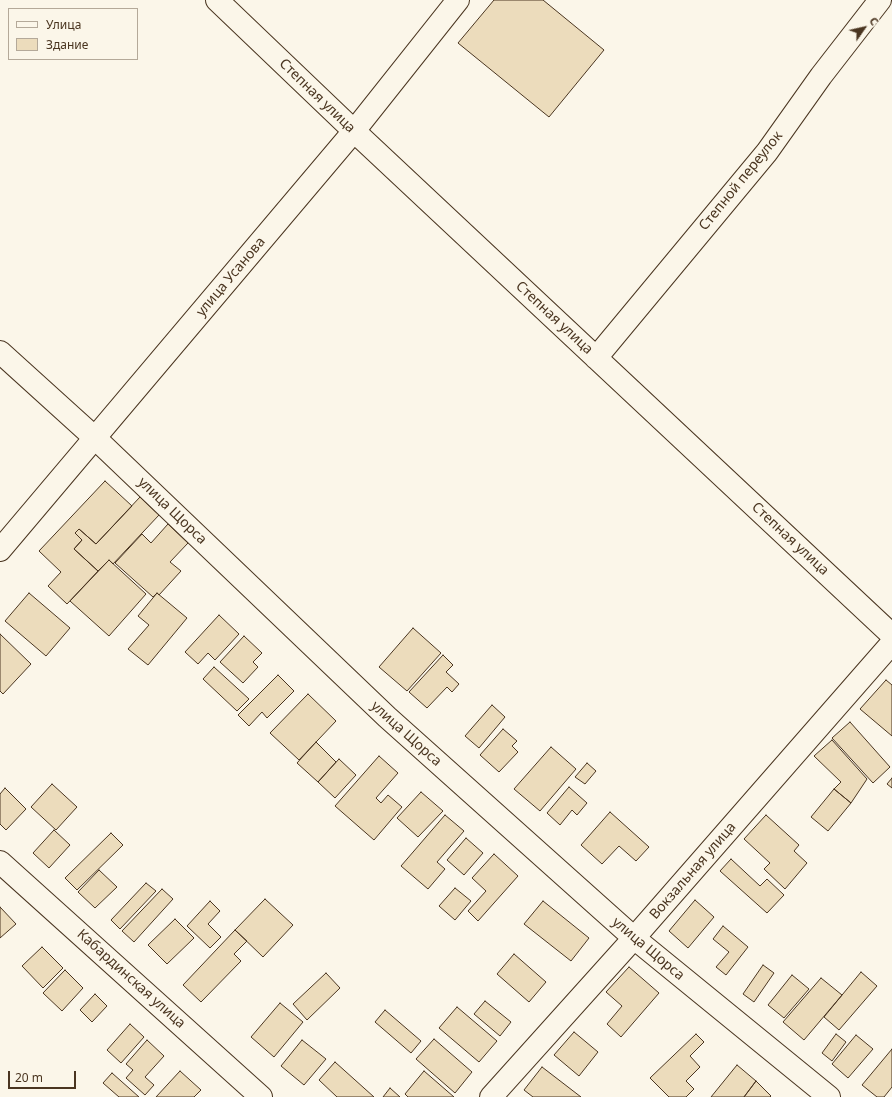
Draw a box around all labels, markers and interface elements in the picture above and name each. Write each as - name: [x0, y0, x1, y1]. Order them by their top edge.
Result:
- legend: [8, 8, 138, 60]
- north arrow: [844, 8, 884, 48]
- text: С: [866, 14, 883, 28]
- text: Улица: [46, 16, 81, 33]
- text: Здание: [46, 36, 88, 53]
- street label: Степная улица: [275, 55, 359, 137]
- street label: Степной переулок: [696, 128, 786, 234]
- street label: улица Усанова: [193, 234, 269, 320]
- street label: Степная улица: [512, 278, 596, 358]
- street label: улица Щорса: [134, 474, 210, 548]
- street label: Степная улица: [748, 499, 832, 579]
- street label: улица Щорса: [367, 698, 445, 770]
- street label: Вокзальная улица: [646, 819, 740, 923]
- street label: улица Щорса: [608, 914, 688, 984]
- street label: Кабардинская улица: [73, 926, 189, 1032]
- scale bar: [10, 1063, 78, 1089]
- text: 20 m: [15, 1069, 43, 1086]

